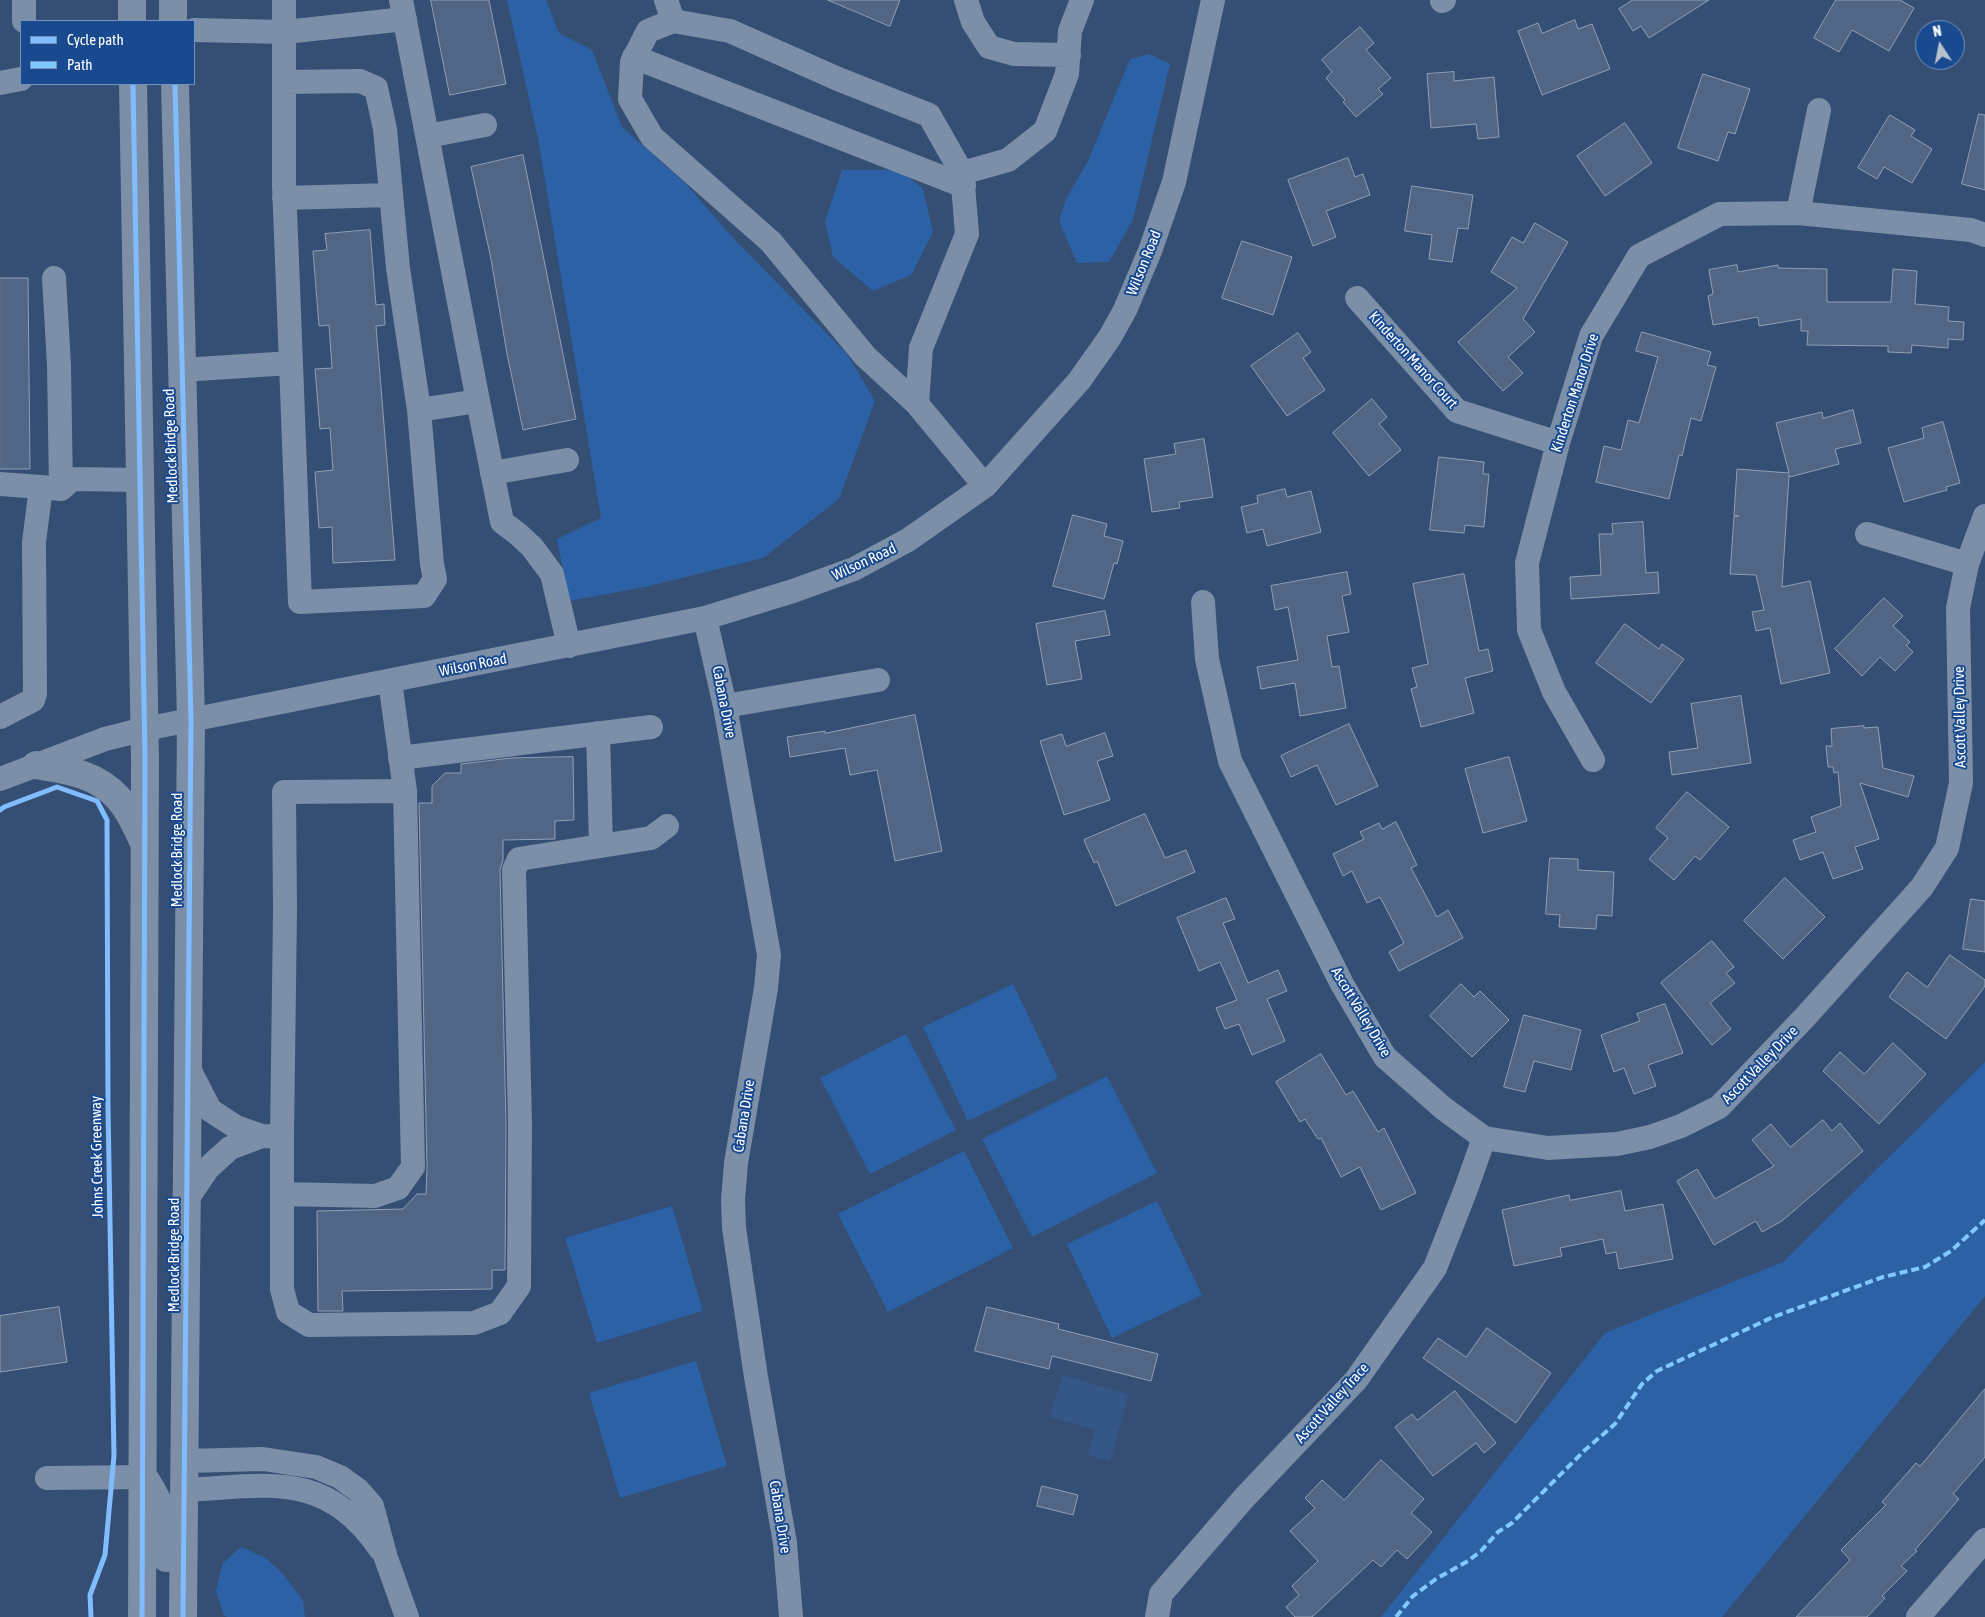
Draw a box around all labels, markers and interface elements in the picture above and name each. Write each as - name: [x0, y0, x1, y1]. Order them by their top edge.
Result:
- legend: [20, 20, 195, 85]
- north arrow: [1915, 20, 1965, 70]
- text: N: [1932, 23, 1943, 40]
- text: Cycle path: [67, 31, 124, 48]
- text: Path: [67, 56, 93, 73]
- street label: Wilson Road: [1123, 228, 1165, 298]
- street label: Kinderton Manor Court: [1365, 308, 1461, 412]
- street label: Kinderton Manor Drive: [1547, 331, 1603, 455]
- street label: Medlock Bridge Road: [160, 388, 182, 504]
- street label: Wilson Road: [829, 539, 899, 585]
- street label: Wilson Road: [438, 650, 508, 680]
- street label: Cabana Drive: [708, 664, 740, 740]
- street label: Ascott Valley Drive: [1950, 666, 1970, 768]
- street label: Medlock Bridge Road: [168, 793, 186, 907]
- street label: Ascott Valley Drive: [1327, 964, 1395, 1060]
- street label: Ascott Valley Drive: [1718, 1022, 1802, 1108]
- street label: Cabana Drive: [729, 1078, 759, 1154]
- street label: Johns Creek Greenway: [87, 1096, 107, 1218]
- street label: Medlock Bridge Road: [165, 1198, 183, 1312]
- street label: Ascott Valley Trace: [1291, 1359, 1373, 1447]
- street label: Cabana Drive: [765, 1479, 795, 1555]

